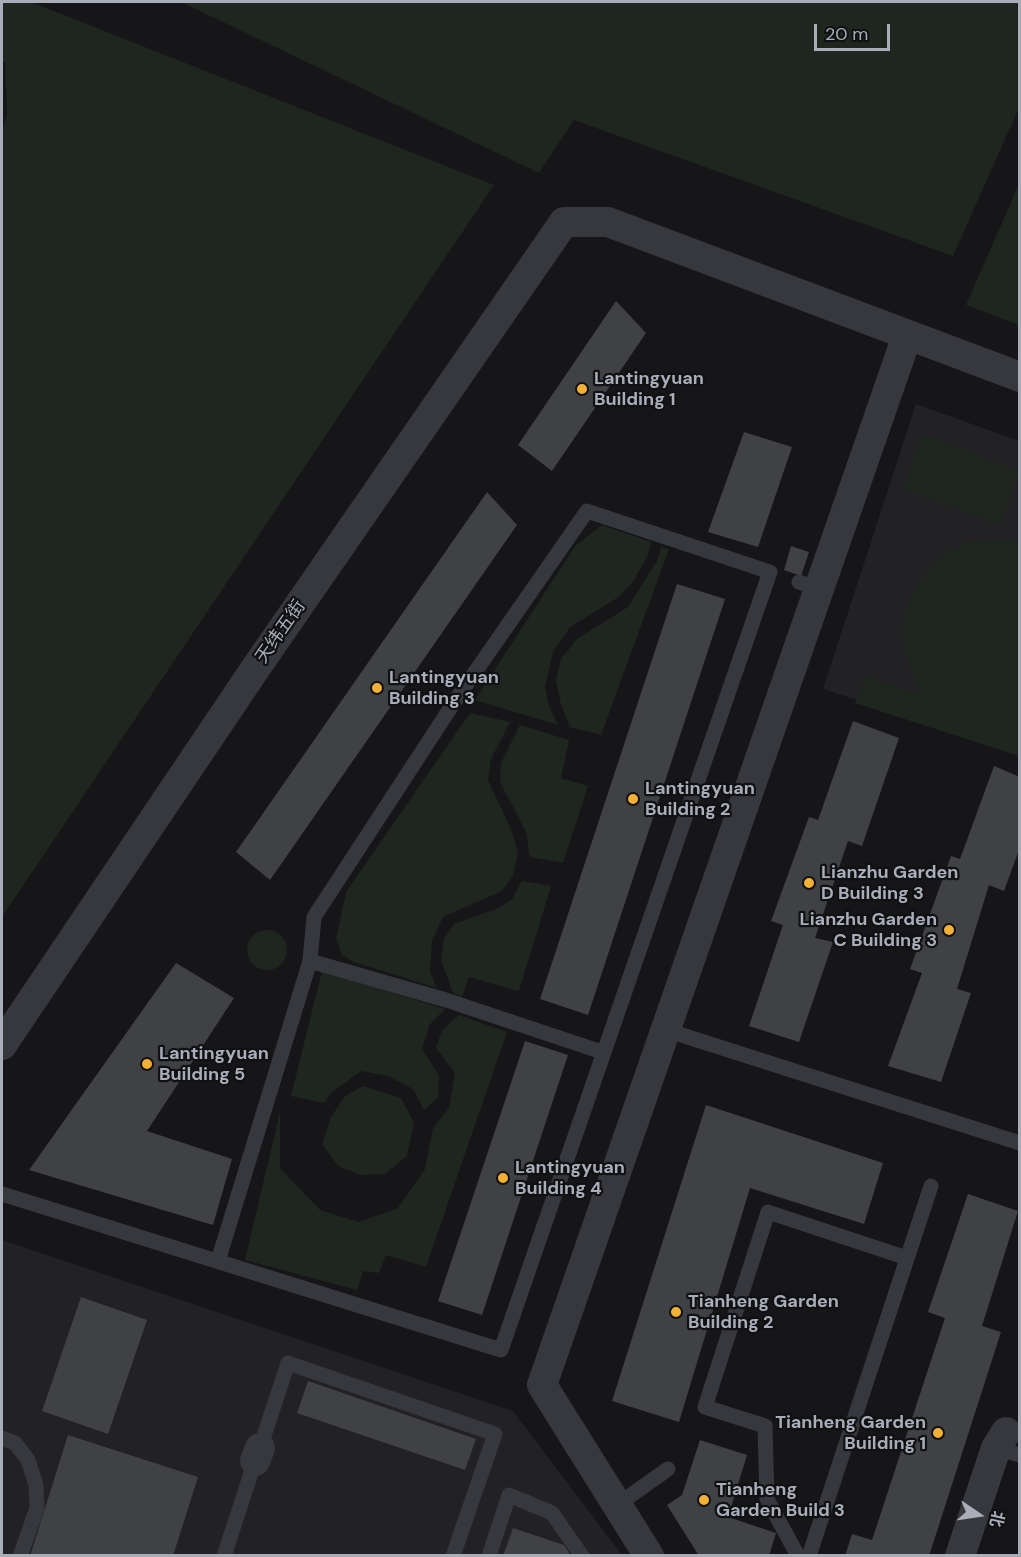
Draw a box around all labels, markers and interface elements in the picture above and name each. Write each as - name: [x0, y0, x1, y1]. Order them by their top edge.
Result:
- scale bar: [817, 12, 894, 50]
- text: 20 m: [825, 22, 868, 46]
- place label: Lantingyuan Building 1: [594, 368, 704, 410]
- marker: Lantingyuan Building 1: [575, 382, 589, 396]
- street label: 天纬五街: [252, 596, 310, 668]
- place label: Lantingyuan Building 3: [389, 667, 499, 710]
- marker: Lantingyuan Building 3: [370, 681, 384, 695]
- place label: Lantingyuan Building 2: [645, 778, 755, 820]
- marker: Lantingyuan Building 2: [626, 792, 640, 806]
- place label: Lianzhu Garden D Building 3: [821, 862, 958, 904]
- marker: Lianzhu Garden D Building 3: [802, 876, 816, 890]
- place label: Lianzhu Garden C Building 3: [800, 909, 937, 952]
- marker: Lianzhu Garden C Building 3: [942, 923, 956, 937]
- place label: Lantingyuan Building 5: [159, 1043, 269, 1086]
- marker: Lantingyuan Building 5: [140, 1057, 154, 1071]
- place label: Lantingyuan Building 4: [515, 1157, 625, 1200]
- marker: Lantingyuan Building 4: [496, 1171, 510, 1185]
- place label: Tianheng Garden Building 2: [688, 1291, 839, 1334]
- marker: Tianheng Garden Building 2: [669, 1305, 683, 1319]
- place label: Tianheng Garden Building 1: [775, 1412, 926, 1454]
- marker: Tianheng Garden Building 1: [931, 1426, 945, 1440]
- place label: Tianheng Garden Build 3: [716, 1479, 845, 1522]
- north arrow: [949, 1485, 1009, 1545]
- marker: Tianheng Garden Build 3: [697, 1493, 711, 1507]
- text: 北: [985, 1509, 1009, 1529]

